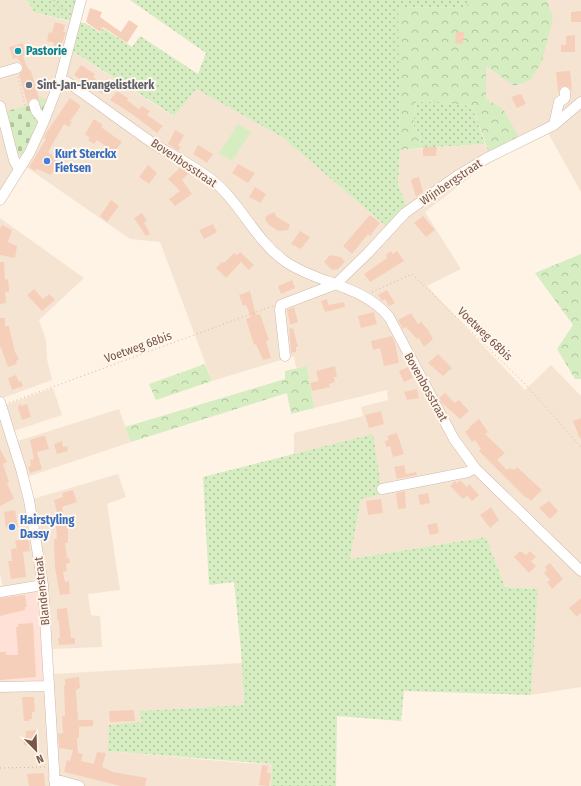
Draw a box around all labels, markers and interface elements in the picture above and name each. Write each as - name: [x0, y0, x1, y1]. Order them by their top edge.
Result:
- place label: Pastorie: [26, 44, 67, 58]
- marker: Pastorie: [13, 46, 23, 56]
- place label: Sint-Jan-Evangelistkerk: [37, 78, 155, 92]
- marker: Sint-Jan-Evangelistkerk: [24, 80, 34, 90]
- street label: Bovenbosstraat: [148, 136, 220, 190]
- place label: Kurt Sterckx Fietsen: [55, 147, 117, 175]
- marker: Kurt Sterckx Fietsen: [42, 156, 52, 166]
- street label: Wijnbergstraat: [417, 156, 485, 208]
- street label: Voetweg 68bis: [455, 304, 515, 364]
- street label: Voetweg 68bis: [102, 328, 174, 366]
- street label: Bovenbosstraat: [401, 350, 451, 424]
- place label: Hairstyling Dassy: [20, 513, 74, 541]
- marker: Hairstyling Dassy: [7, 522, 17, 532]
- street label: Blandenstraat: [31, 556, 53, 626]
- north arrow: [16, 730, 56, 770]
- text: N: [34, 751, 45, 766]

